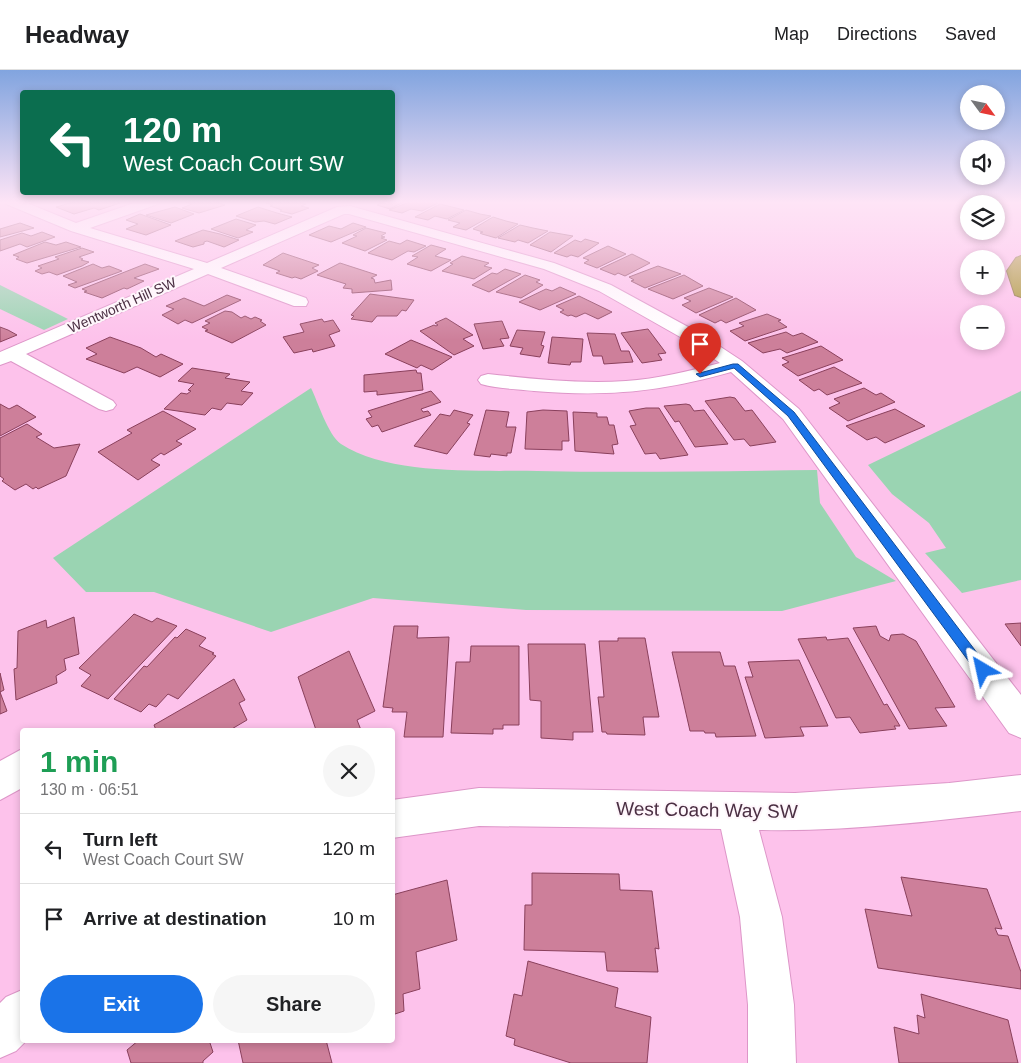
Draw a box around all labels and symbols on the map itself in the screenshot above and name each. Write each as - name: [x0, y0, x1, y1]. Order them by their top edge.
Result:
- north arrow: [960, 85, 1005, 130]
- street label: Wentworth Hill SW: [66, 274, 179, 336]
- pin: [679, 323, 721, 374]
- position arrow: [956, 643, 1008, 695]
- street label: West Coach Way SW: [616, 798, 798, 822]

